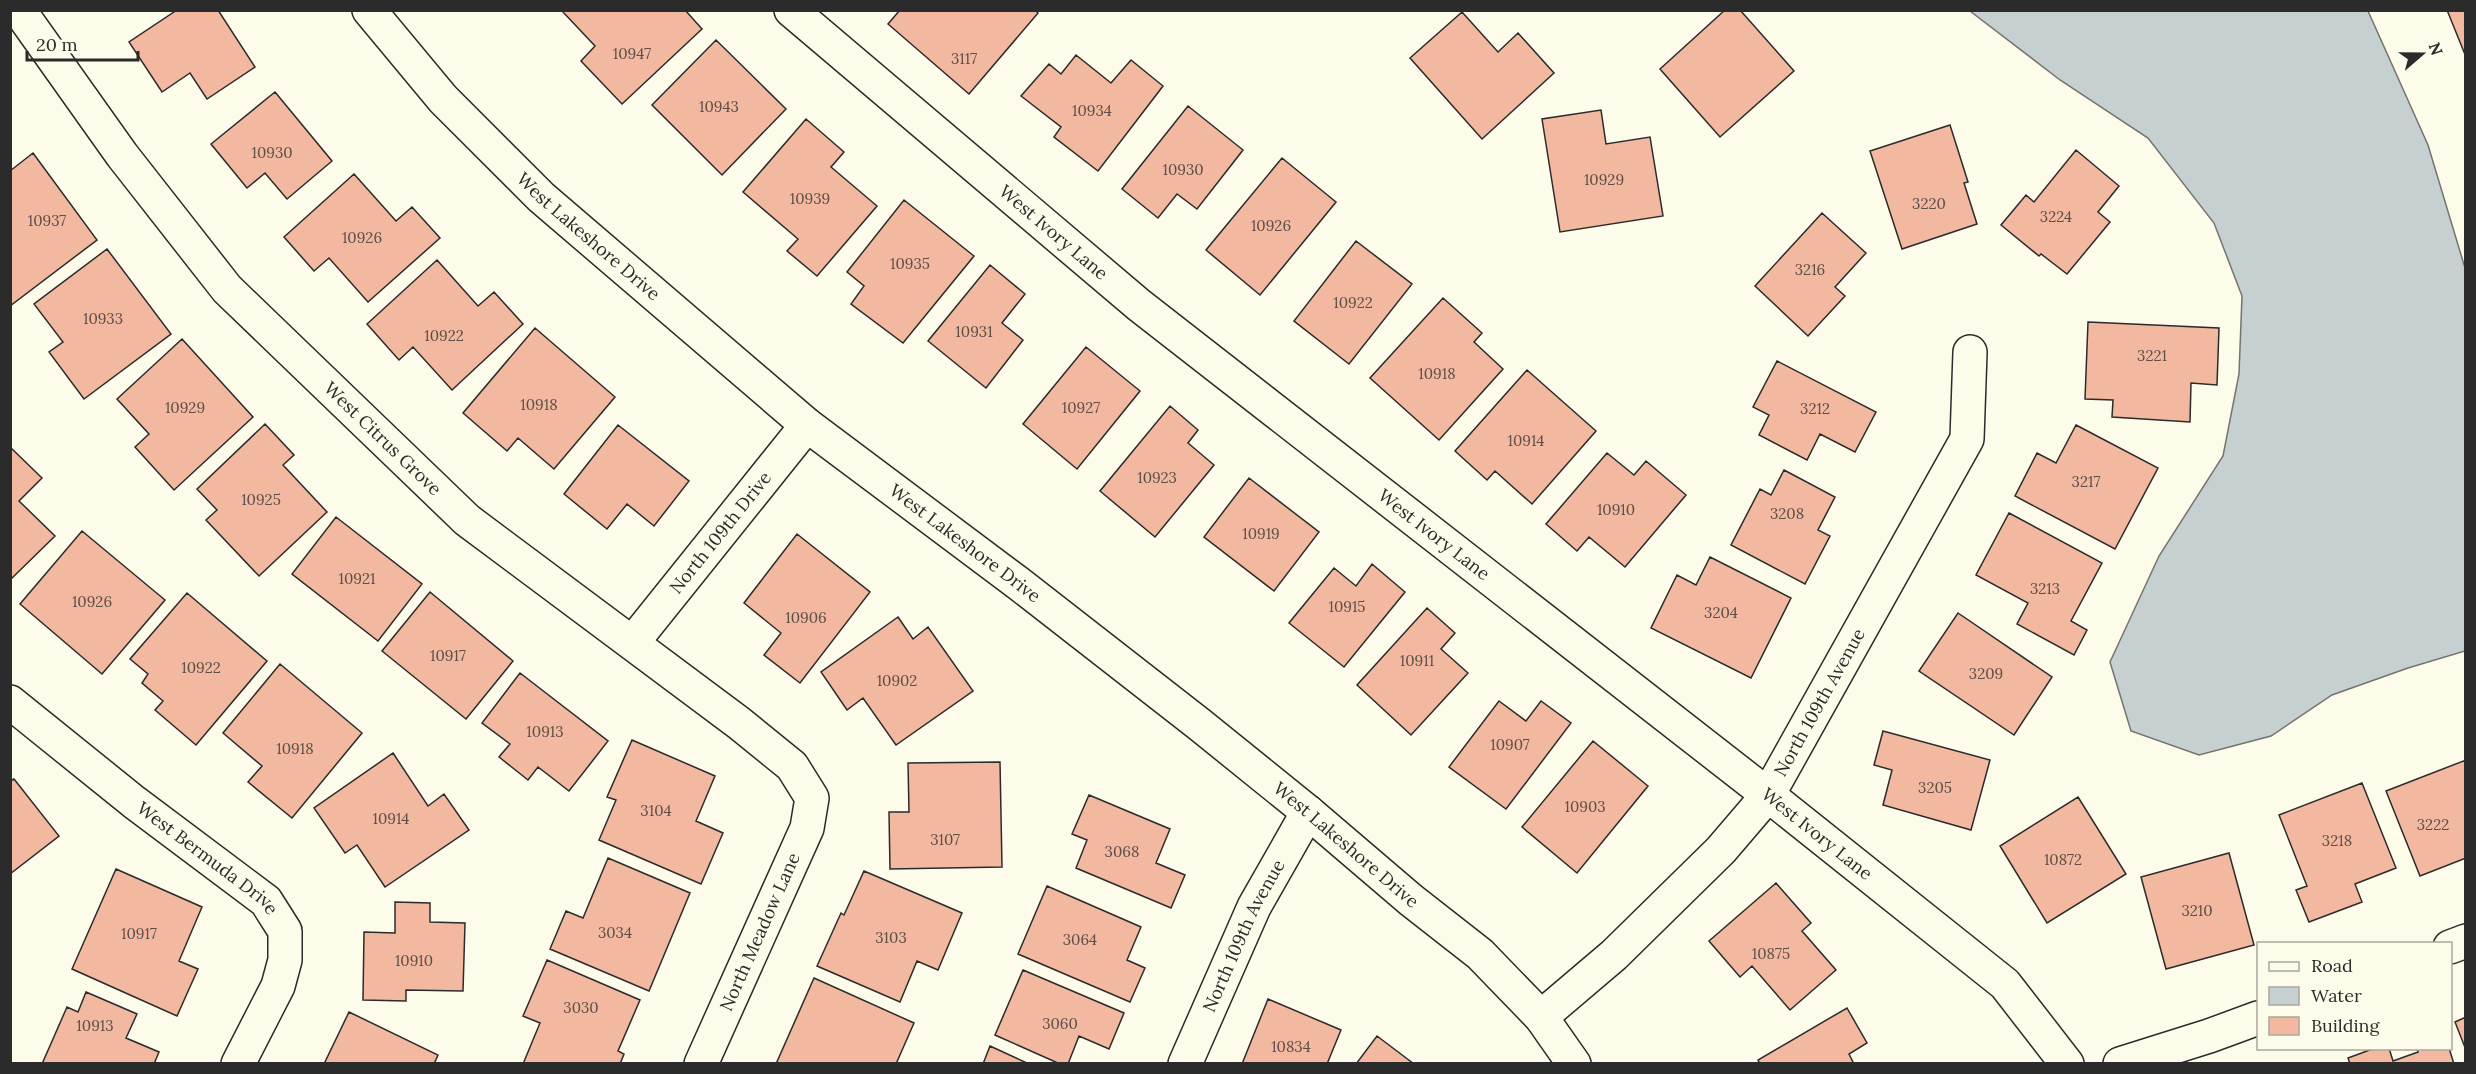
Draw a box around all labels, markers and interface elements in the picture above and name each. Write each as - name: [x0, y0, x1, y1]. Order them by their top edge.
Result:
- scale bar: [27, 24, 138, 62]
- north arrow: [2392, 24, 2452, 84]
- text: 20 m: [36, 33, 78, 56]
- text: N: [2425, 40, 2448, 58]
- house number: 10947: [613, 44, 651, 63]
- house number: 3117: [951, 49, 977, 68]
- house number: 10943: [699, 97, 739, 116]
- house number: 10934: [1072, 101, 1112, 120]
- house number: 10930: [251, 143, 293, 162]
- house number: 10930: [1162, 160, 1204, 179]
- street label: West Lakeshore Drive: [512, 167, 665, 305]
- house number: 10929: [1584, 170, 1624, 189]
- street label: West Ivory Lane: [995, 179, 1113, 285]
- house number: 10939: [790, 189, 830, 208]
- house number: 3220: [1912, 194, 1946, 213]
- house number: 3224: [2040, 207, 2072, 226]
- house number: 10937: [28, 211, 66, 230]
- house number: 10926: [1251, 216, 1291, 235]
- house number: 10926: [342, 228, 382, 247]
- house number: 10935: [890, 254, 930, 273]
- house number: 3216: [1795, 260, 1825, 279]
- house number: 10922: [1333, 293, 1373, 312]
- house number: 10933: [83, 309, 123, 328]
- house number: 10931: [955, 322, 993, 341]
- house number: 10922: [424, 326, 464, 345]
- house number: 3221: [2137, 346, 2167, 365]
- house number: 10918: [1418, 364, 1456, 383]
- street label: West Citrus Grove: [319, 377, 447, 500]
- house number: 10918: [520, 395, 558, 414]
- house number: 10929: [165, 398, 205, 417]
- house number: 10927: [1062, 398, 1100, 417]
- house number: 3212: [1800, 399, 1830, 418]
- house number: 10914: [1507, 431, 1545, 450]
- street label: North 109th Drive: [664, 466, 776, 598]
- house number: 10923: [1137, 468, 1177, 487]
- house number: 3217: [2072, 472, 2100, 491]
- street label: West Lakeshore Drive: [885, 479, 1046, 607]
- street label: West Ivory Lane: [1374, 484, 1495, 585]
- house number: 10925: [241, 490, 281, 509]
- house number: 10910: [1597, 500, 1635, 519]
- house number: 3208: [1770, 504, 1804, 523]
- house number: 10919: [1242, 524, 1280, 543]
- house number: 10921: [339, 569, 375, 588]
- house number: 3213: [2030, 579, 2060, 598]
- house number: 10926: [72, 592, 112, 611]
- house number: 10915: [1328, 597, 1366, 616]
- house number: 3204: [1704, 603, 1738, 622]
- house number: 10906: [785, 608, 827, 627]
- street label: North 109th Avenue: [1769, 624, 1870, 780]
- house number: 10917: [430, 646, 466, 665]
- house number: 10911: [1400, 651, 1434, 670]
- house number: 10922: [181, 658, 221, 677]
- house number: 3209: [1969, 664, 2003, 683]
- house number: 10902: [877, 671, 917, 690]
- house number: 10913: [526, 722, 564, 741]
- house number: 10907: [1490, 735, 1530, 754]
- house number: 10918: [276, 739, 314, 758]
- street label: West Lakeshore Drive: [1269, 777, 1424, 913]
- house number: 3205: [1918, 778, 1952, 797]
- street label: West Ivory Lane: [1757, 782, 1877, 885]
- street label: West Bermuda Drive: [133, 796, 284, 919]
- house number: 10903: [1564, 797, 1606, 816]
- house number: 3104: [640, 801, 672, 820]
- house number: 10914: [372, 809, 410, 828]
- house number: 3222: [2417, 815, 2449, 834]
- house number: 3107: [930, 830, 960, 849]
- house number: 3218: [2322, 831, 2352, 850]
- house number: 3068: [1105, 842, 1139, 861]
- street label: North Meadow Lane: [714, 849, 805, 1015]
- house number: 10872: [2044, 850, 2082, 869]
- street label: North 109th Avenue: [1197, 855, 1290, 1015]
- house number: 3210: [2181, 901, 2213, 920]
- house number: 3034: [598, 923, 632, 942]
- house number: 10917: [121, 924, 157, 943]
- house number: 3103: [875, 928, 907, 947]
- house number: 3064: [1063, 930, 1097, 949]
- legend: [2257, 942, 2452, 1050]
- house number: 10875: [1752, 944, 1790, 963]
- house number: 10910: [395, 951, 433, 970]
- text: Road: [2311, 954, 2353, 977]
- text: Water: [2311, 984, 2362, 1007]
- house number: 3030: [563, 998, 599, 1017]
- house number: 3060: [1042, 1014, 1078, 1033]
- text: Building: [2311, 1014, 2381, 1037]
- house number: 10913: [76, 1016, 114, 1035]
- house number: 10834: [1271, 1037, 1311, 1056]

